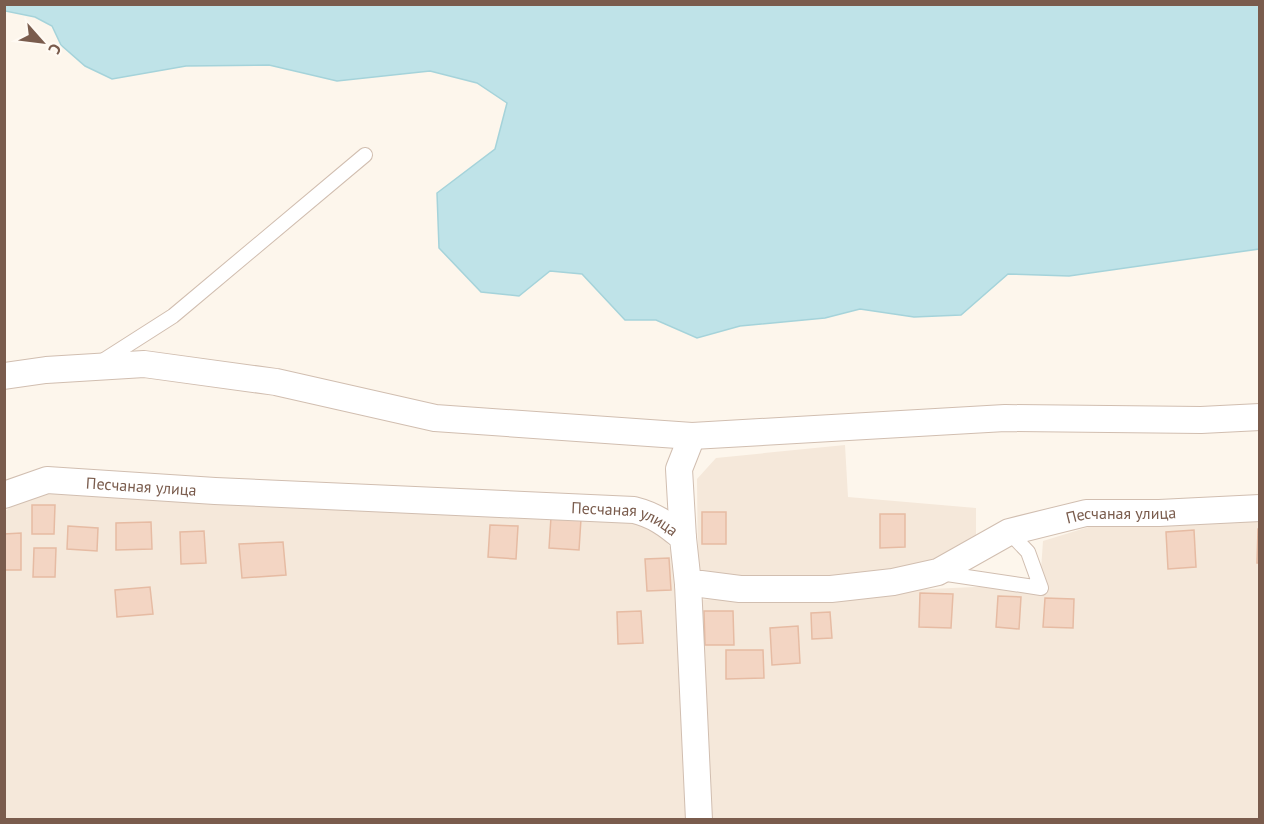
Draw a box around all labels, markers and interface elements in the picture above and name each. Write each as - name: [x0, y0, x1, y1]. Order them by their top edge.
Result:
- north arrow: [12, 12, 72, 72]
- text: С: [44, 40, 66, 58]
- street label: Песчаная улица: [85, 473, 197, 500]
- street label: Песчаная улица: [571, 497, 682, 540]
- street label: Песчаная улица: [1064, 502, 1177, 528]

